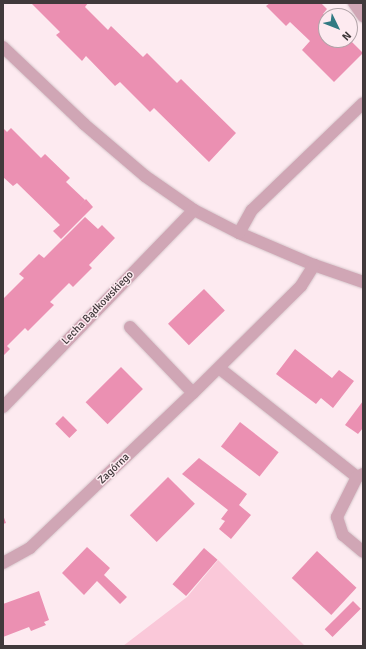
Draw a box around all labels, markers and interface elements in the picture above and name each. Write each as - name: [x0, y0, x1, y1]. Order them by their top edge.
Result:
- north arrow: [318, 8, 358, 48]
- text: N: [339, 29, 354, 43]
- street label: Lecha Bądkowskiego: [59, 268, 137, 348]
- street label: Zagórna: [95, 451, 133, 487]

